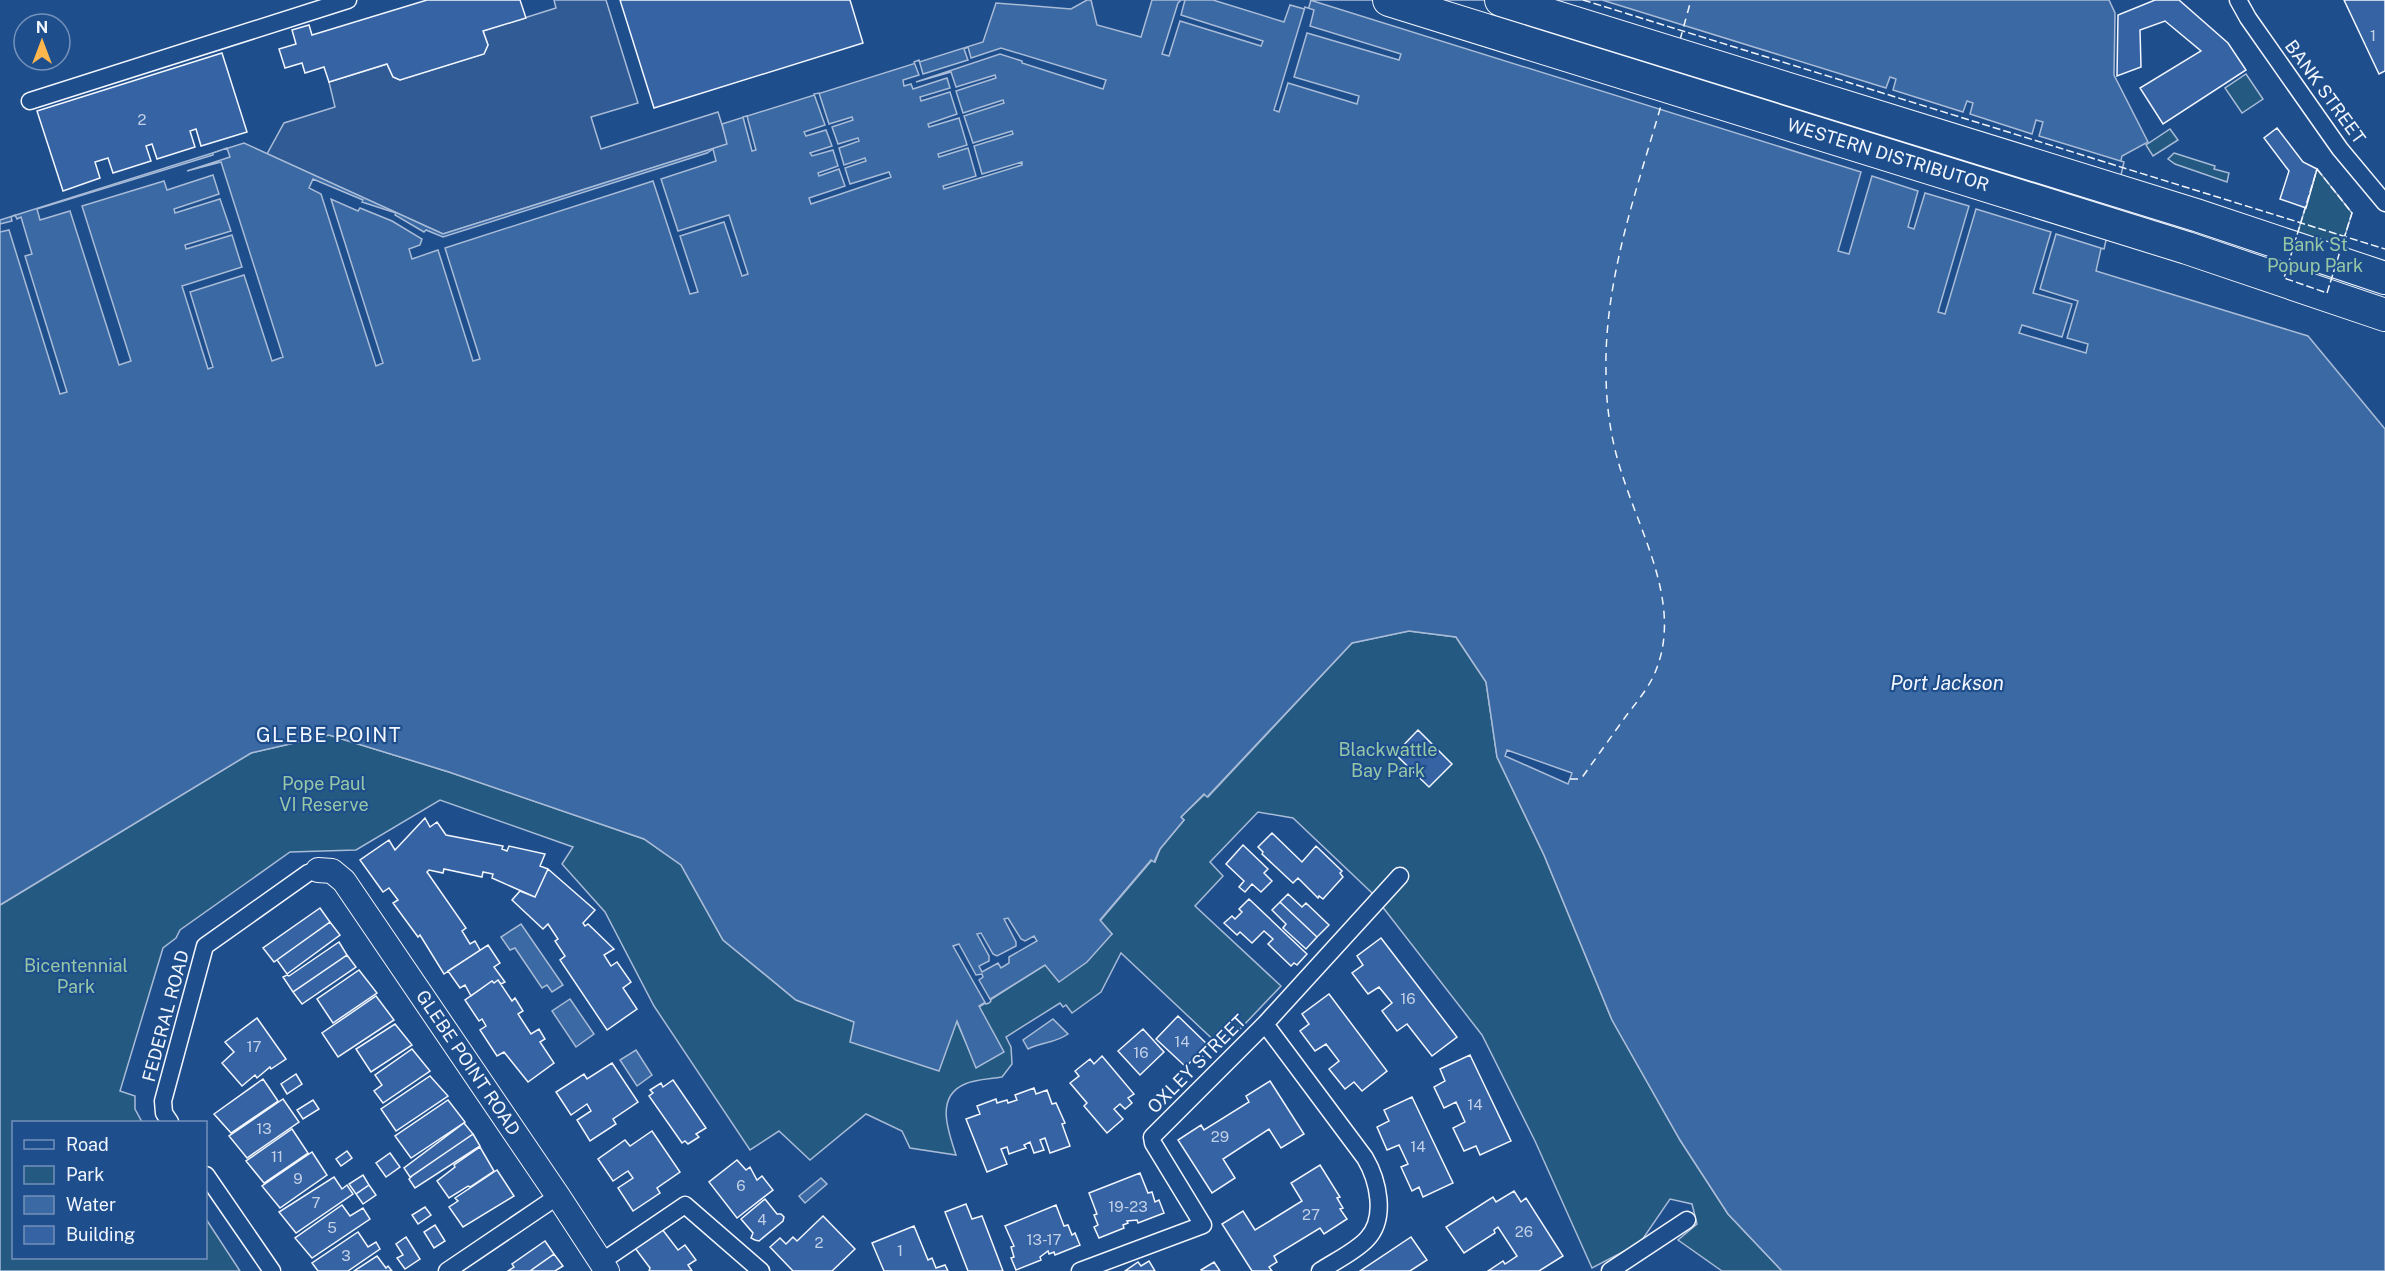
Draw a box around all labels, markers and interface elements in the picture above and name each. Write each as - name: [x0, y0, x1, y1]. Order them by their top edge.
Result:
- north arrow: [12, 12, 72, 72]
- text: N: [36, 18, 48, 37]
- house number: 1: [2370, 27, 2376, 44]
- street label: BANK STREET: [2281, 36, 2370, 148]
- house number: 2: [138, 111, 147, 128]
- street label: WESTERN DISTRIBUTOR: [1785, 114, 1992, 195]
- park label: Bank St Popup Park: [2267, 234, 2363, 276]
- water label: Port Jackson: [1890, 671, 2004, 695]
- district label: GLEBE POINT: [256, 723, 402, 747]
- park label: Blackwattle Bay Park: [1338, 739, 1438, 781]
- park label: Pope Paul VI Reserve: [279, 773, 369, 815]
- street label: FEDERAL ROAD: [138, 948, 193, 1084]
- park label: Bicentennial Park: [24, 955, 128, 997]
- street label: GLEBE POINT ROAD: [412, 986, 525, 1139]
- house number: 16: [1400, 990, 1416, 1007]
- street label: OXLEY STREET: [1143, 1010, 1250, 1117]
- house number: 14: [1174, 1033, 1190, 1050]
- house number: 17: [246, 1038, 262, 1055]
- house number: 16: [1133, 1044, 1149, 1061]
- house number: 14: [1467, 1096, 1483, 1113]
- house number: 13: [256, 1120, 272, 1137]
- legend: [12, 1121, 207, 1259]
- house number: 29: [1211, 1128, 1229, 1145]
- text: Road: [66, 1134, 109, 1155]
- house number: 14: [1410, 1138, 1426, 1155]
- house number: 11: [271, 1148, 283, 1165]
- text: Park: [66, 1164, 104, 1185]
- house number: 9: [293, 1170, 303, 1187]
- house number: 6: [736, 1177, 746, 1194]
- text: Water: [66, 1194, 116, 1215]
- house number: 7: [311, 1194, 321, 1211]
- house number: 19-23: [1108, 1198, 1148, 1215]
- house number: 27: [1302, 1206, 1320, 1223]
- house number: 4: [757, 1211, 767, 1228]
- house number: 5: [327, 1219, 337, 1236]
- house number: 26: [1515, 1223, 1533, 1240]
- text: Building: [66, 1224, 135, 1245]
- house number: 13-17: [1026, 1231, 1062, 1248]
- house number: 2: [815, 1234, 824, 1251]
- house number: 1: [897, 1242, 903, 1259]
- house number: 3: [341, 1247, 351, 1264]

